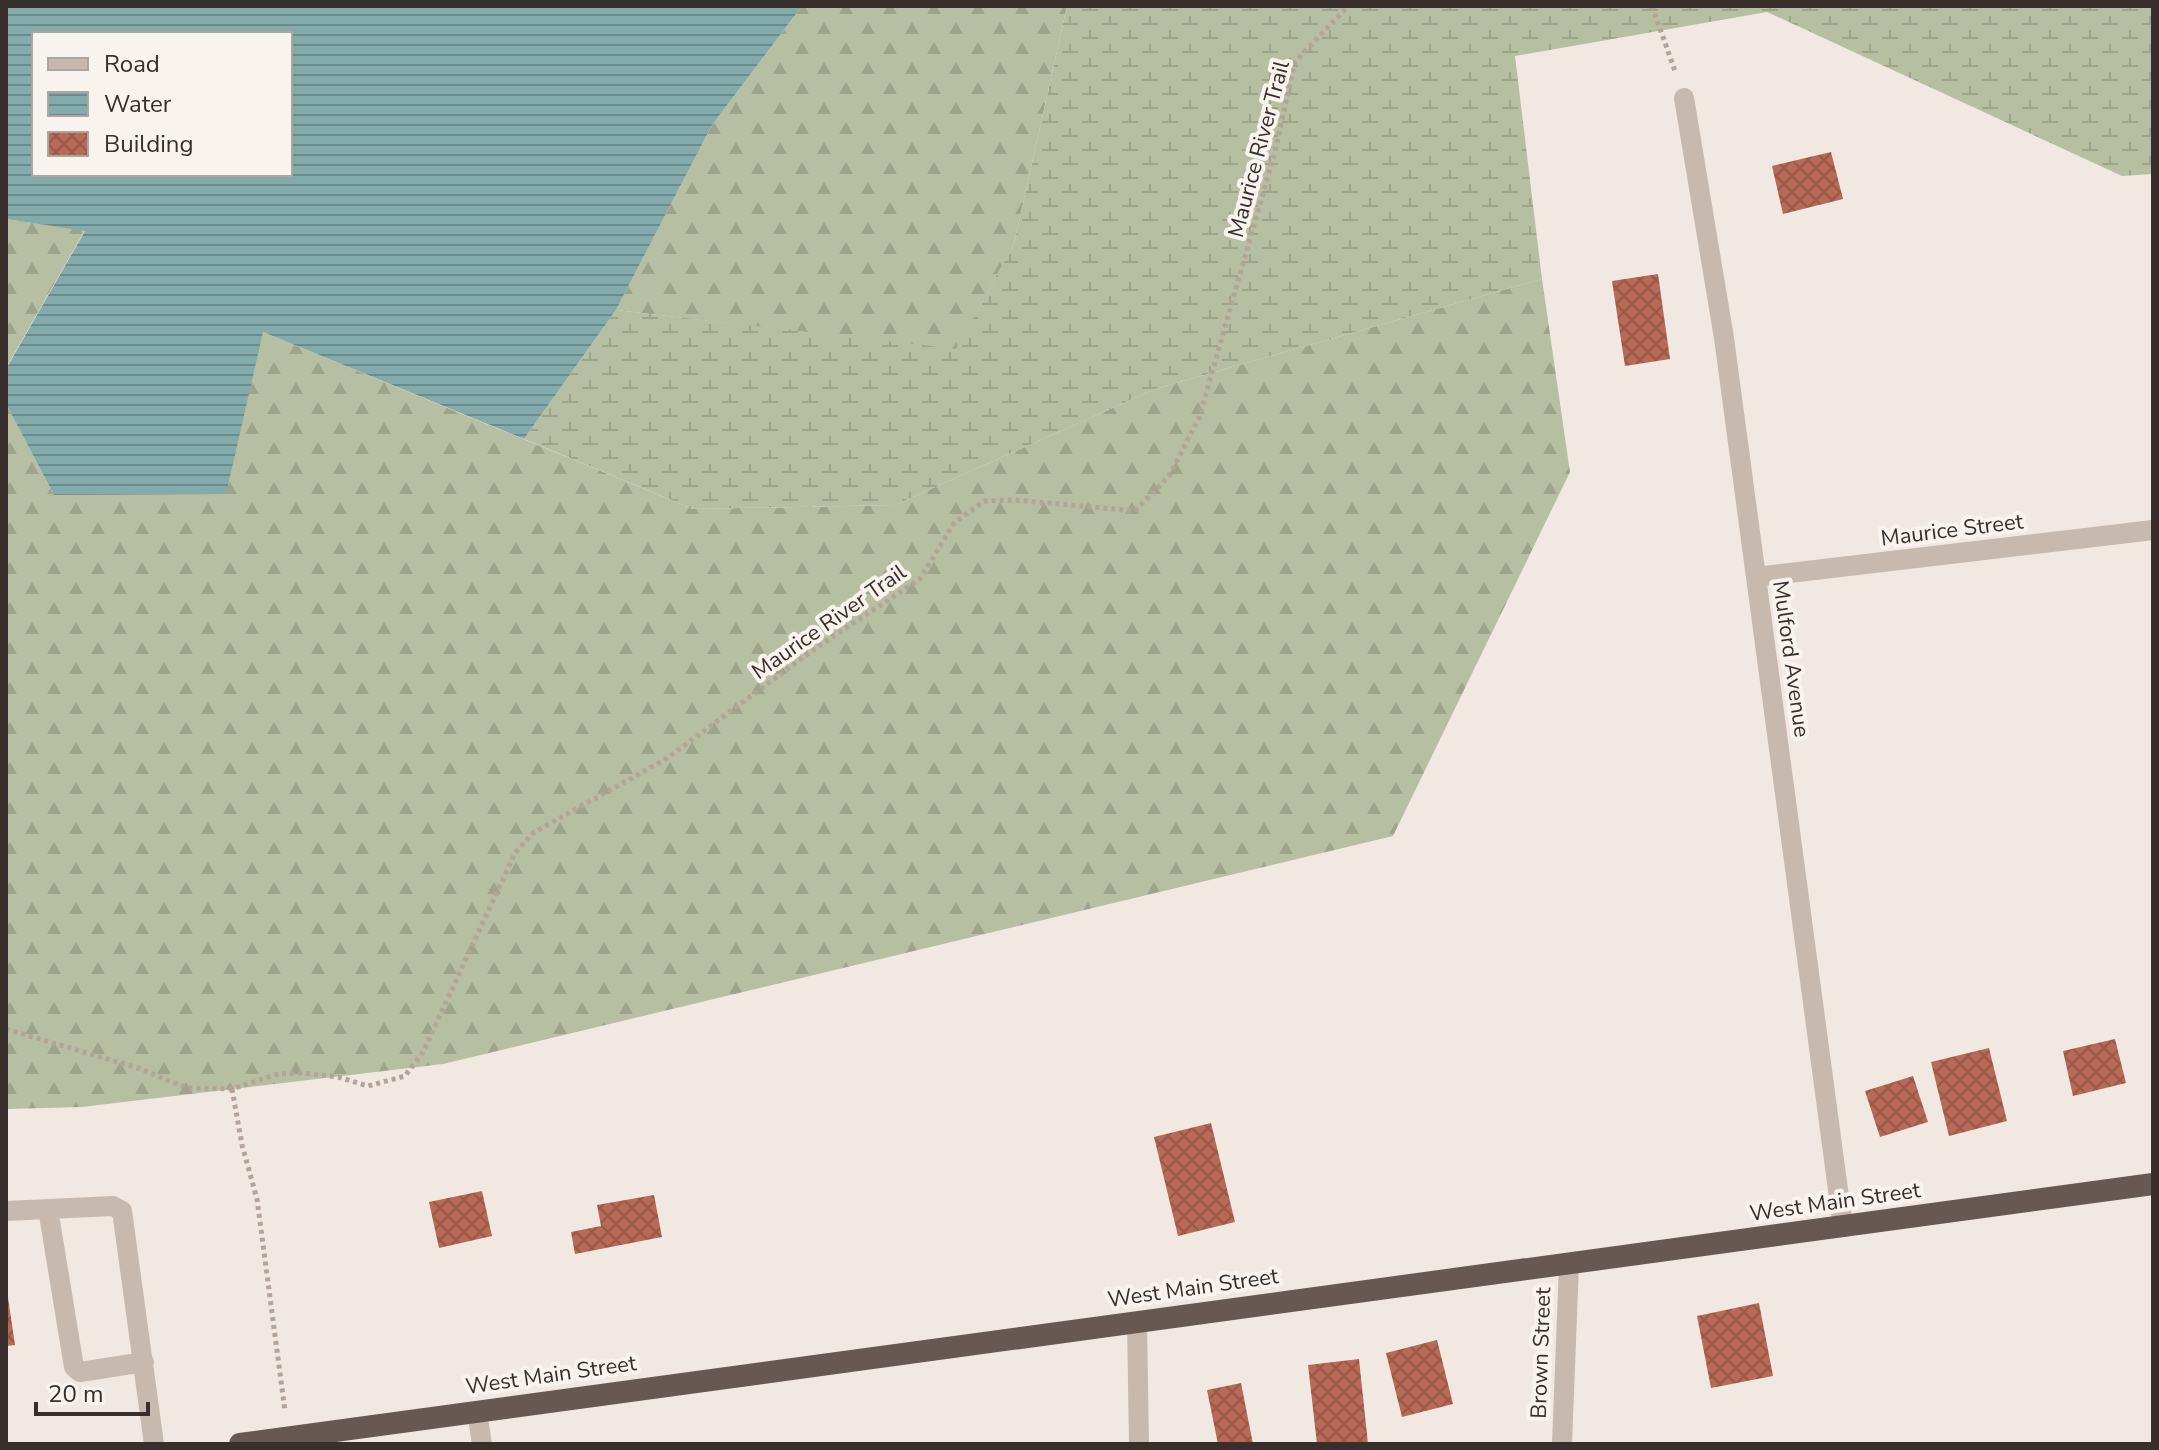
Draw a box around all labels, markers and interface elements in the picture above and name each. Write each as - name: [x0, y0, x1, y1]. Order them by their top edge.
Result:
- legend: [32, 32, 292, 176]
- text: Road: [104, 48, 160, 80]
- street label: Maurice River Trail: [1221, 57, 1297, 241]
- text: Water: [104, 88, 172, 120]
- text: Building: [104, 128, 194, 160]
- street label: Maurice Street: [1879, 506, 2025, 554]
- street label: Maurice River Trail: [746, 557, 913, 686]
- street label: Mulford Avenue: [1765, 579, 1817, 739]
- street label: West Main Street: [1748, 1175, 1923, 1229]
- street label: West Main Street: [1106, 1261, 1281, 1315]
- street label: Brown Street: [1524, 1287, 1558, 1419]
- street label: West Main Street: [464, 1348, 639, 1402]
- scale bar: [36, 1366, 148, 1416]
- text: 20 m: [48, 1378, 104, 1410]

